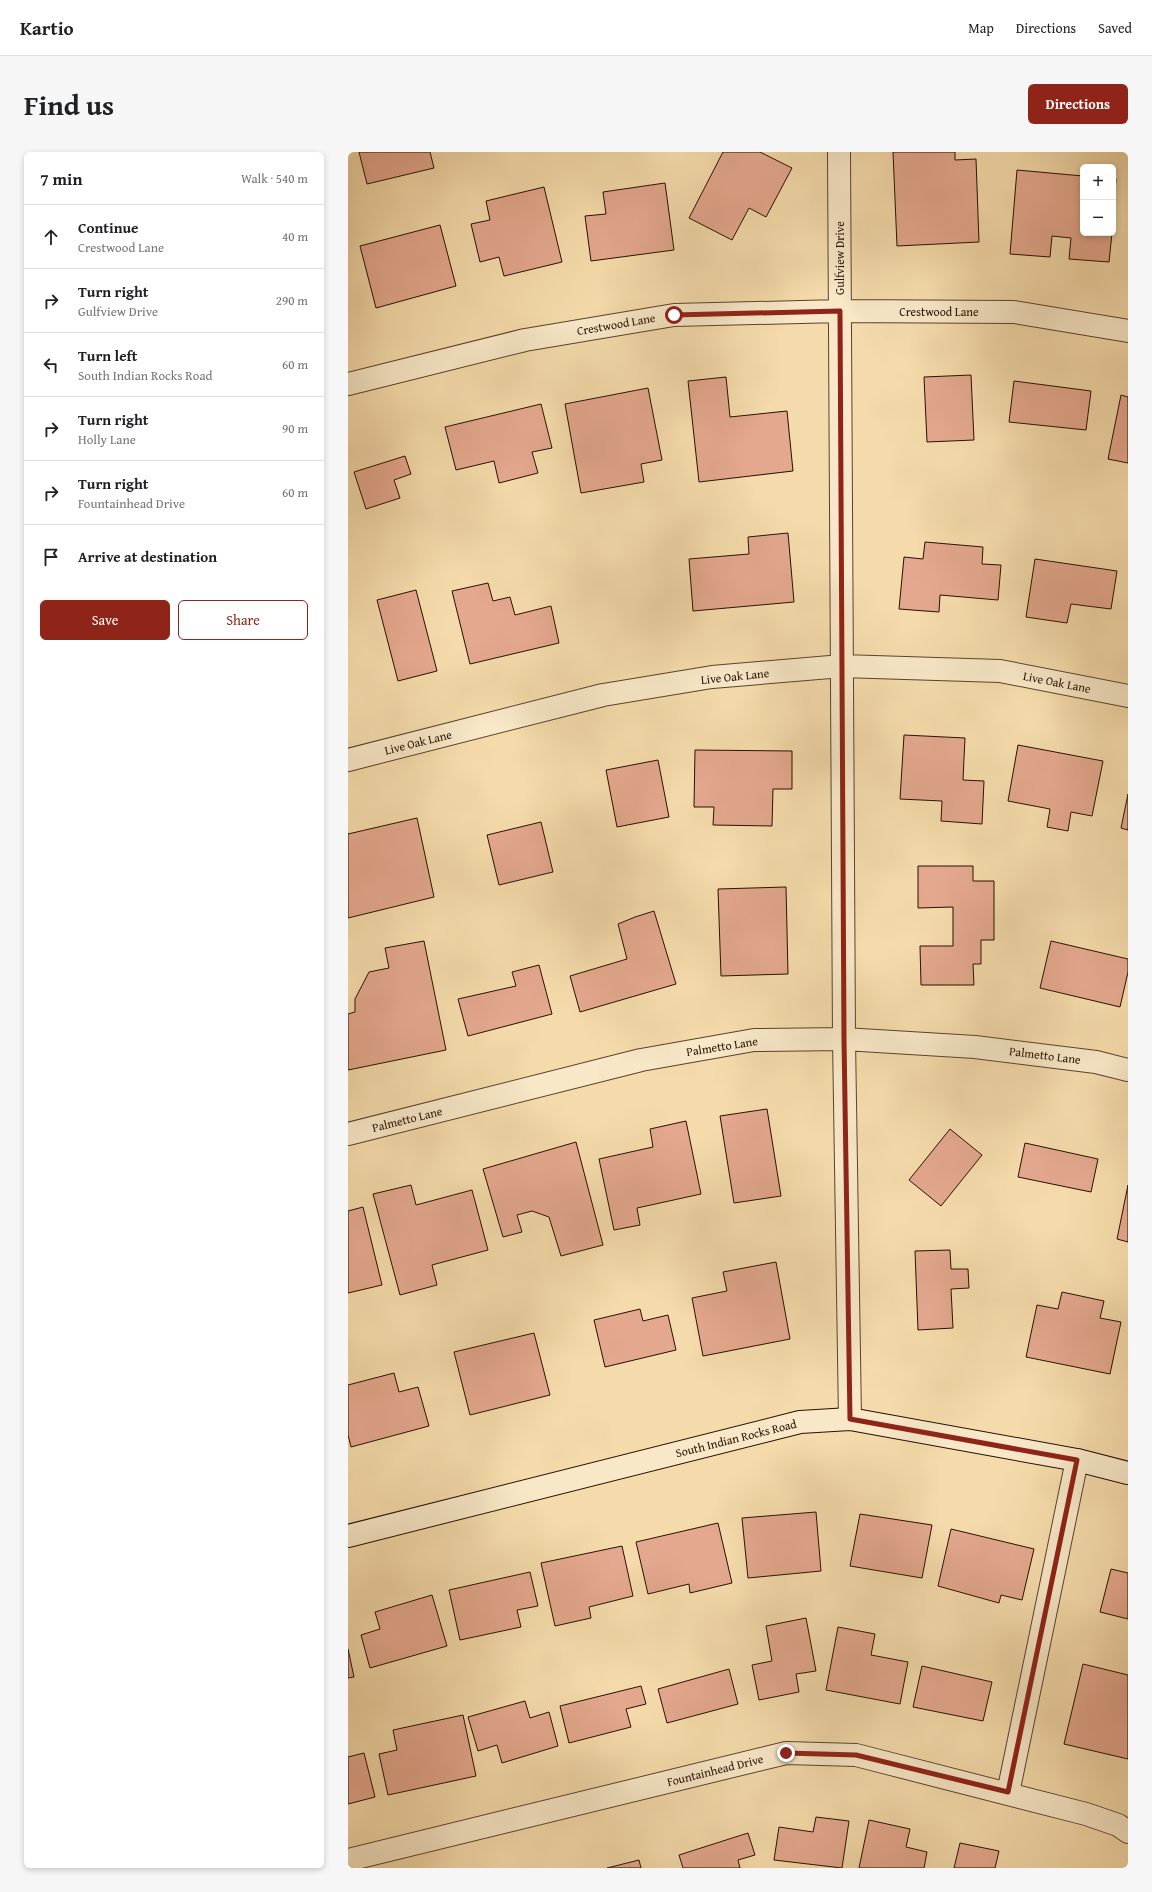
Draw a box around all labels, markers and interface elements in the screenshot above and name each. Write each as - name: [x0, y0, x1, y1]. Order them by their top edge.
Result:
- text: Kartio: [20, 14, 74, 42]
- text: Map: [968, 18, 994, 38]
- text: Directions: [1016, 18, 1076, 38]
- text: Saved: [1098, 18, 1132, 38]
- text: Find us: [24, 84, 114, 125]
- button: Directions: [1028, 84, 1128, 124]
- map controls: [1080, 164, 1116, 236]
- button: +: [1080, 164, 1116, 200]
- text: 7 min: [40, 166, 82, 191]
- text: Walk · 540 m: [241, 169, 308, 188]
- button: −: [1080, 200, 1116, 236]
- text: Continue: [78, 217, 139, 238]
- street label: Gulfview Drive: [831, 221, 848, 295]
- icon: ahead: [40, 226, 62, 248]
- text: 40 m: [282, 227, 308, 246]
- text: Crestwood Lane: [78, 238, 164, 257]
- text: Turn right: [78, 281, 149, 302]
- icon: right: [40, 290, 62, 312]
- text: 290 m: [276, 291, 308, 310]
- text: Gulfview Drive: [78, 302, 158, 321]
- street label: Crestwood Lane: [899, 303, 979, 320]
- route start: [665, 306, 683, 324]
- street label: Crestwood Lane: [575, 309, 657, 339]
- text: Turn left: [78, 345, 137, 366]
- icon: left: [40, 354, 62, 376]
- text: 60 m: [282, 355, 308, 374]
- text: South Indian Rocks Road: [78, 366, 212, 385]
- text: Turn right: [78, 409, 149, 430]
- icon: right: [40, 418, 62, 440]
- text: 90 m: [282, 419, 308, 438]
- text: Holly Lane: [78, 430, 136, 449]
- text: Turn right: [78, 473, 149, 494]
- icon: right: [40, 482, 62, 504]
- text: 60 m: [282, 483, 308, 502]
- text: Fountainhead Drive: [78, 494, 185, 513]
- icon: arrive: [40, 546, 62, 568]
- text: Arrive at destination: [78, 546, 217, 567]
- button: Save: [40, 600, 170, 640]
- button: Share: [178, 600, 308, 640]
- street label: Live Oak Lane: [700, 664, 770, 688]
- street label: Live Oak Lane: [1022, 667, 1093, 697]
- street label: Live Oak Lane: [383, 725, 454, 759]
- street label: Palmetto Lane: [685, 1032, 759, 1060]
- street label: Palmetto Lane: [1008, 1042, 1082, 1068]
- street label: Palmetto Lane: [370, 1102, 444, 1136]
- street label: South Indian Rocks Road: [674, 1415, 799, 1461]
- route end: [777, 1744, 795, 1762]
- street label: Fountainhead Drive: [665, 1750, 765, 1790]

